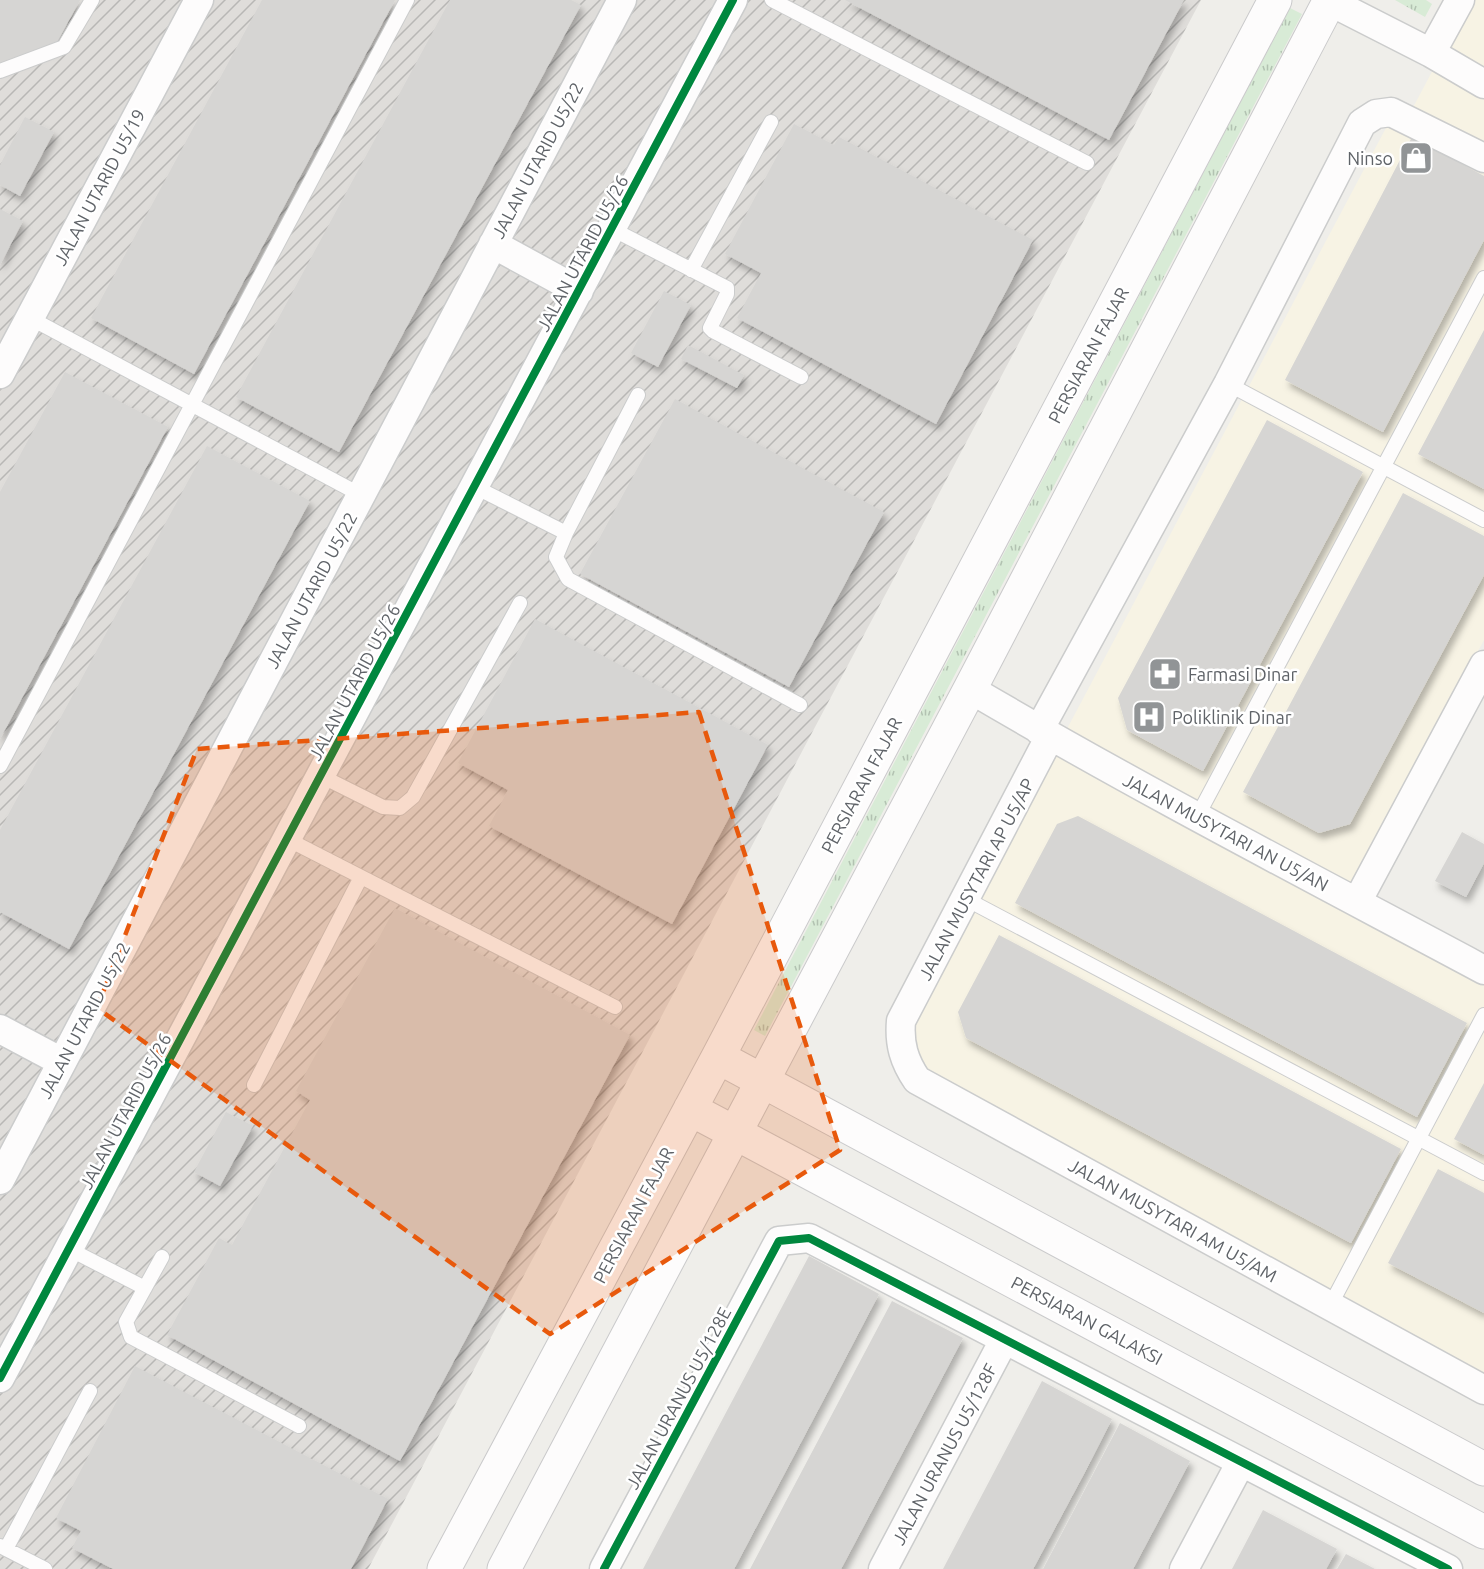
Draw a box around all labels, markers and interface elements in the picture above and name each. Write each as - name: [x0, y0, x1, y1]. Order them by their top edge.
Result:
- street label: JALAN UTARID U5/22: [487, 79, 587, 241]
- street label: JALAN UTARID U5/19: [49, 106, 149, 268]
- shop icon: Ninso: [1398, 140, 1434, 176]
- place label: Ninso: [1347, 148, 1393, 168]
- street label: JALAN UTARID U5/26: [532, 172, 632, 334]
- street label: PERSIARAN FAJAR: [1044, 284, 1132, 426]
- street label: JALAN UTARID U5/22: [261, 509, 361, 671]
- street label: JALAN UTARID U5/26: [304, 601, 404, 763]
- pharmacy icon: Farmasi Dinar: [1147, 656, 1183, 692]
- place label: Farmasi Dinar: [1188, 664, 1298, 684]
- hospital icon: Poliklinik Dinar: [1131, 699, 1167, 735]
- place label: Poliklinik Dinar: [1172, 707, 1292, 727]
- street label: PERSIARAN FAJAR: [817, 714, 905, 856]
- street label: JALAN MUSYTARI AN U5/AN: [1120, 769, 1332, 895]
- street label: JALAN MUSYTARI AP U5/AP: [914, 775, 1038, 983]
- street label: JALAN UTARID U5/22: [34, 939, 134, 1101]
- street label: JALAN UTARID U5/26: [75, 1030, 175, 1192]
- street label: PERSIARAN FAJAR: [589, 1144, 677, 1286]
- street label: JALAN MUSYTARI AM U5/AM: [1065, 1154, 1281, 1286]
- street label: PERSIARAN GALAKSI: [1008, 1272, 1166, 1368]
- street label: JALAN URANUS U5/128E: [622, 1304, 734, 1492]
- street label: JALAN URANUS U5/128F: [888, 1360, 1000, 1548]

